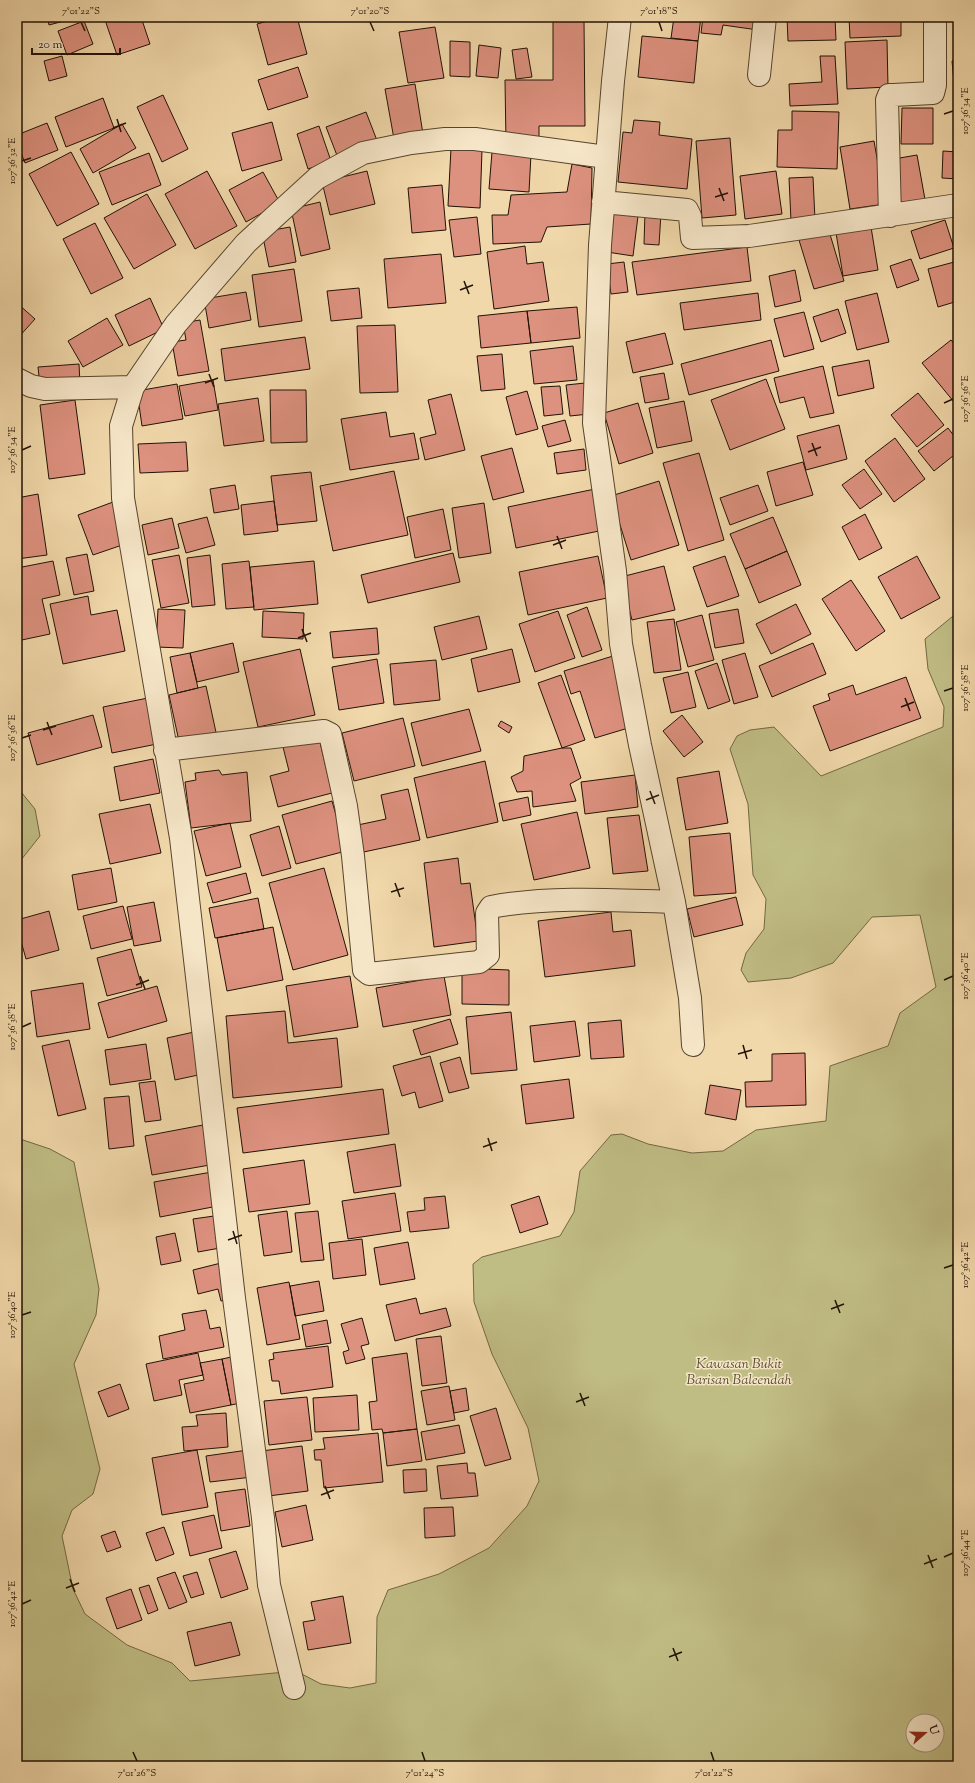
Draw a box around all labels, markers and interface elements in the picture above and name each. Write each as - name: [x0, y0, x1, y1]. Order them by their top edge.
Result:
- text: 7°01'22"S: [62, 4, 100, 19]
- text: 7°01'20"S: [351, 4, 389, 19]
- text: 7°01'18"S: [640, 4, 678, 19]
- scale bar: [32, 30, 120, 56]
- text: 20 m: [38, 36, 63, 54]
- text: 107°36'34"E: [958, 87, 973, 135]
- text: 107°36'32"E: [5, 138, 20, 184]
- text: 107°36'36"E: [958, 376, 973, 423]
- text: 107°36'34"E: [5, 426, 20, 474]
- text: 107°36'38"E: [958, 664, 973, 712]
- text: 107°36'36"E: [5, 715, 20, 762]
- text: 107°36'40"E: [958, 952, 973, 1000]
- text: 107°36'38"E: [5, 1003, 20, 1051]
- text: 107°36'42"E: [958, 1242, 973, 1288]
- text: 107°36'40"E: [5, 1291, 20, 1339]
- park label: Kawasan Bukit Barisan Baleendah: [686, 1355, 792, 1391]
- text: 107°36'44"E: [958, 1529, 973, 1577]
- text: 107°36'42"E: [5, 1581, 20, 1627]
- north arrow: [905, 1713, 945, 1753]
- text: U: [924, 1722, 943, 1737]
- text: 7°01'26"S: [118, 1766, 156, 1781]
- text: 7°01'24"S: [406, 1766, 444, 1781]
- text: 7°01'22"S: [695, 1766, 733, 1781]

